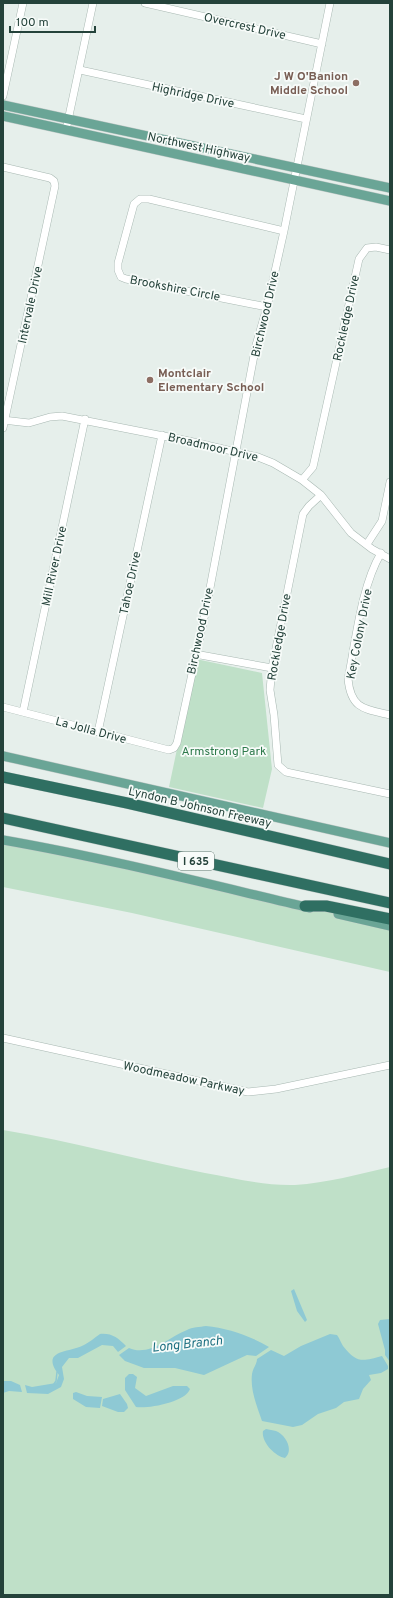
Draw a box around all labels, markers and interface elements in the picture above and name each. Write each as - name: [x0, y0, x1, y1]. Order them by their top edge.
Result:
- scale bar: [10, 8, 95, 34]
- street label: Overcrest Drive: [202, 10, 287, 44]
- text: 100 m: [16, 15, 49, 31]
- place label: J W O'Banion Middle School: [270, 69, 348, 99]
- marker: J W O'Banion Middle School: [351, 78, 361, 88]
- street label: Highridge Drive: [150, 79, 235, 113]
- street label: Northwest Highway: [146, 129, 252, 167]
- street label: Intervale Drive: [15, 265, 47, 345]
- street label: Birchwood Drive: [248, 269, 284, 359]
- street label: Brookshire Circle: [128, 272, 221, 306]
- street label: Rockledge Drive: [330, 274, 364, 363]
- place label: Montclair Elementary School: [158, 366, 264, 396]
- marker: Montclair Elementary School: [145, 375, 155, 385]
- street label: Broadmoor Drive: [166, 430, 259, 466]
- street label: Mill River Drive: [39, 525, 71, 608]
- street label: Tahoe Drive: [116, 550, 145, 616]
- street label: Birchwood Drive: [184, 586, 218, 676]
- street label: Key Colony Drive: [343, 588, 377, 681]
- street label: Rockledge Drive: [264, 592, 295, 682]
- street label: La Jolla Drive: [53, 714, 128, 748]
- park label: Armstrong Park: [182, 744, 266, 760]
- street label: Lyndon B Johnson Freeway: [127, 784, 273, 832]
- road number: I 635: [178, 852, 214, 870]
- street label: Woodmeadow Parkway: [121, 1058, 246, 1100]
- water label: Long Branch: [151, 1333, 223, 1357]

